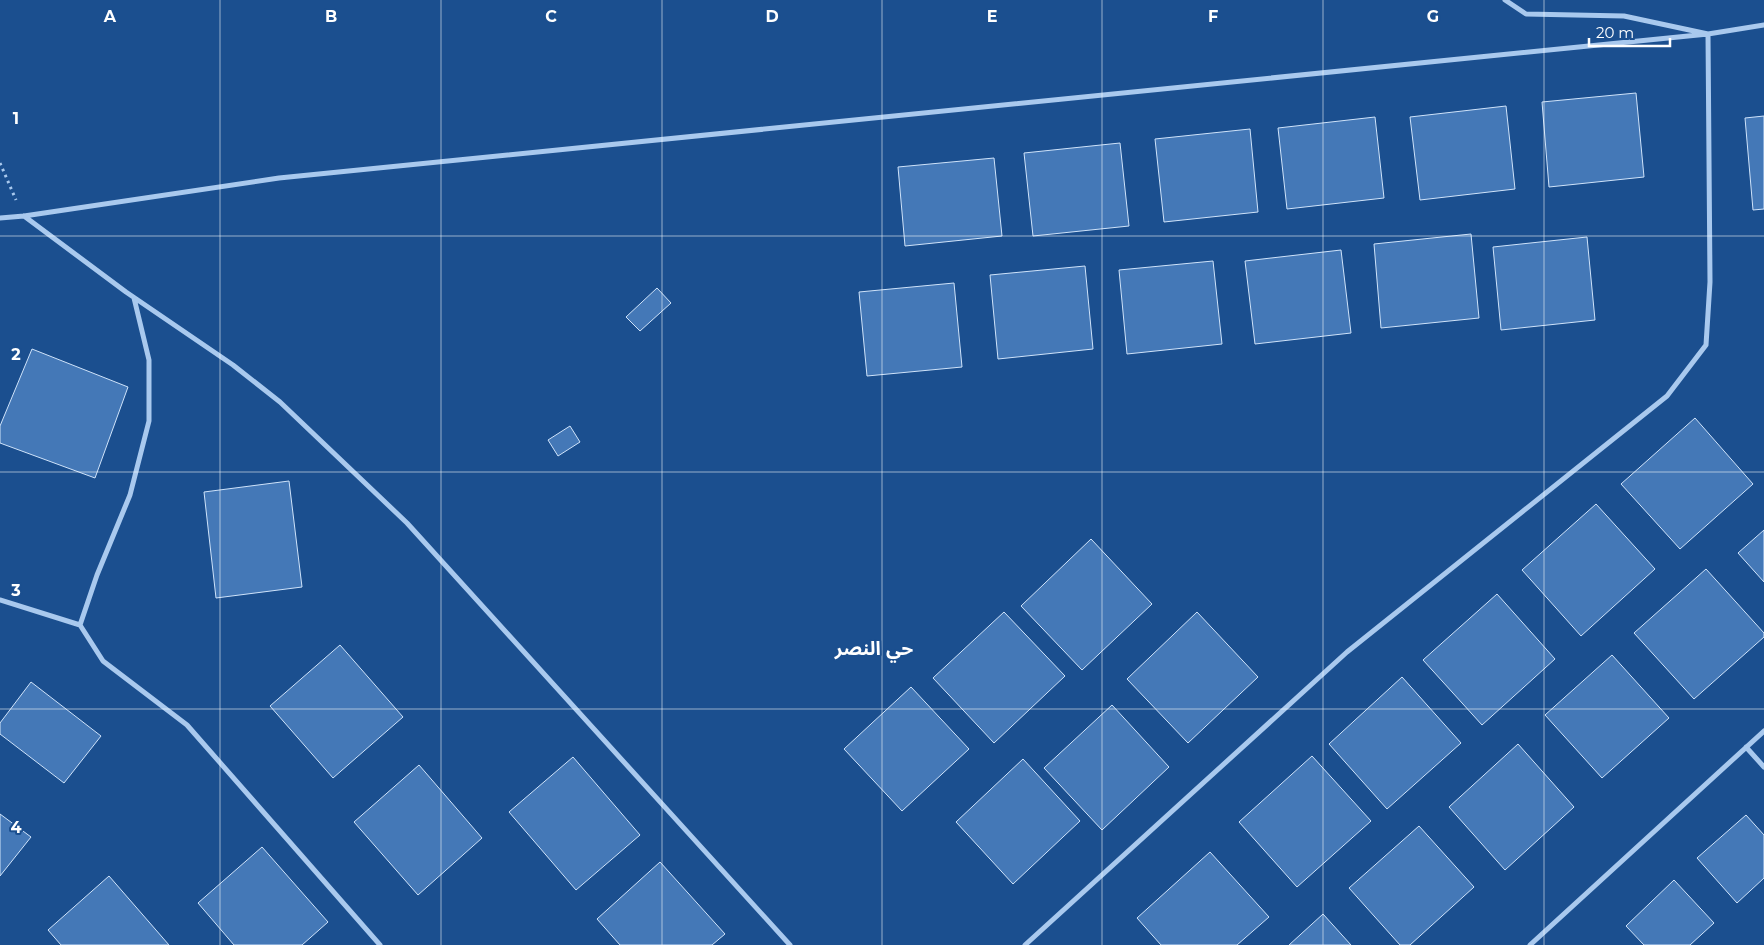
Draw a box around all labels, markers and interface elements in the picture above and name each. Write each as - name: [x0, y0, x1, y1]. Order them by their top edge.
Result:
- text: A: [103, 7, 117, 26]
- text: B: [325, 7, 337, 26]
- text: C: [545, 7, 557, 26]
- text: D: [765, 7, 779, 26]
- text: E: [987, 7, 997, 26]
- text: F: [1208, 7, 1218, 26]
- text: G: [1427, 7, 1439, 26]
- scale bar: [1589, 15, 1670, 47]
- text: 20 m: [1596, 23, 1634, 42]
- text: 1: [13, 109, 19, 128]
- text: 2: [11, 345, 21, 364]
- text: 3: [10, 581, 21, 600]
- district label: حي النصر: [834, 637, 913, 663]
- text: 4: [10, 818, 22, 837]

